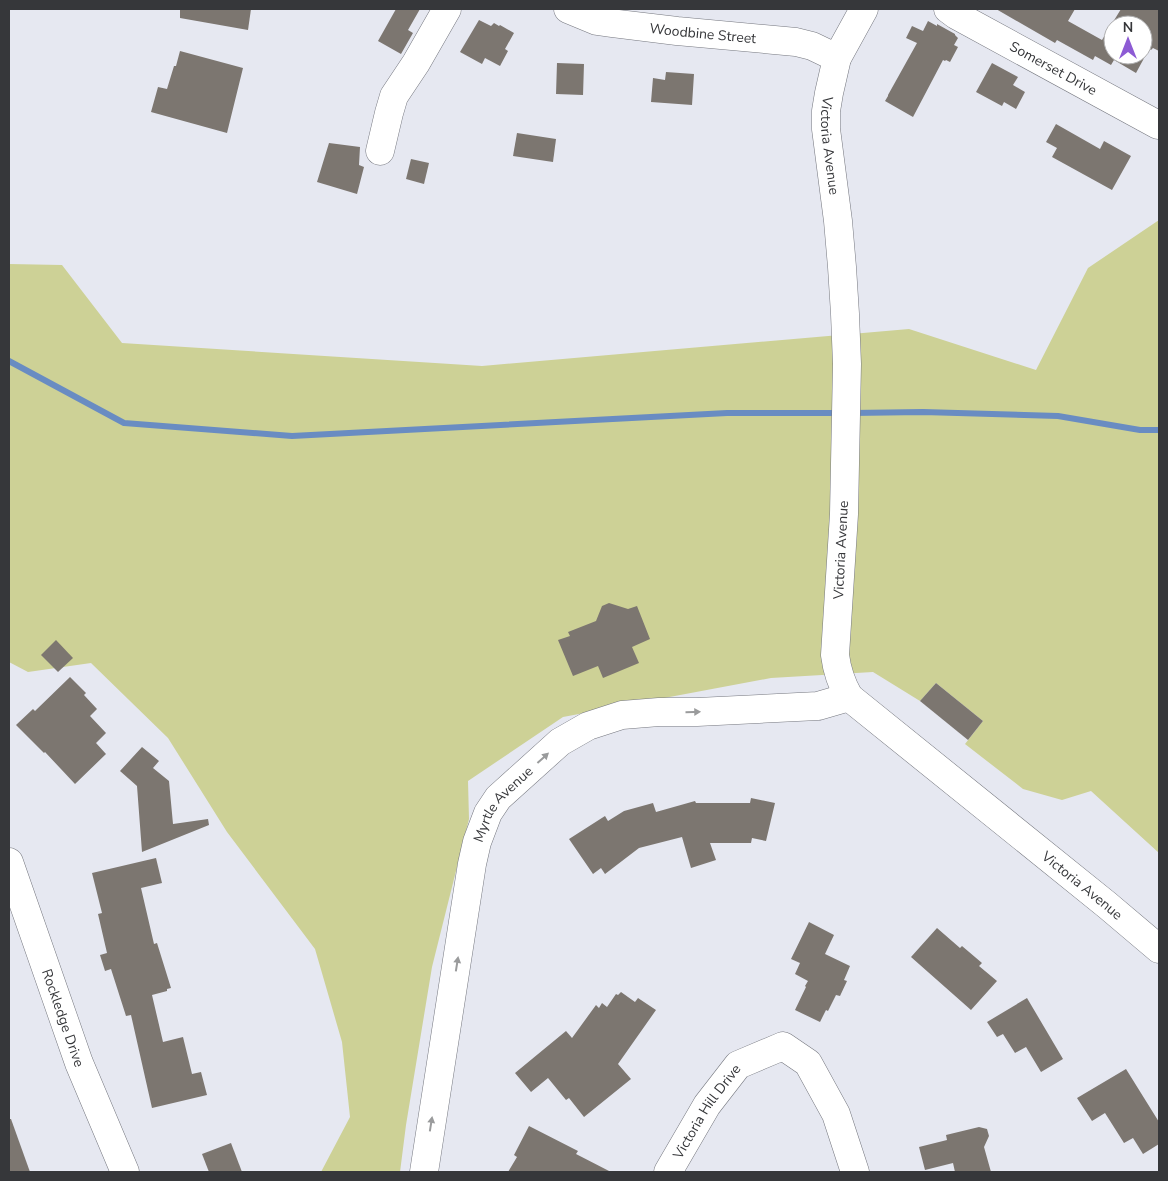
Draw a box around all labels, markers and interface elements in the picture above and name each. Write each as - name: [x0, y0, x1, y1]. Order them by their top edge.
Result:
- north arrow: [1103, 15, 1153, 65]
- street label: Woodbine Street: [649, 18, 757, 48]
- text: N: [1123, 18, 1133, 37]
- street label: Somerset Drive: [1006, 37, 1101, 100]
- street label: Victoria Avenue: [817, 94, 844, 196]
- street label: Victoria Avenue: [829, 500, 853, 601]
- one-way arrow: [685, 708, 701, 716]
- one-way arrow: [536, 752, 548, 764]
- street label: Myrtle Avenue: [468, 762, 537, 845]
- street label: Victoria Avenue: [1037, 846, 1127, 924]
- one-way arrow: [453, 955, 461, 971]
- street label: Rockledge Drive: [37, 966, 89, 1069]
- street label: Victoria Hill Drive: [668, 1060, 745, 1163]
- one-way arrow: [428, 1116, 436, 1132]

